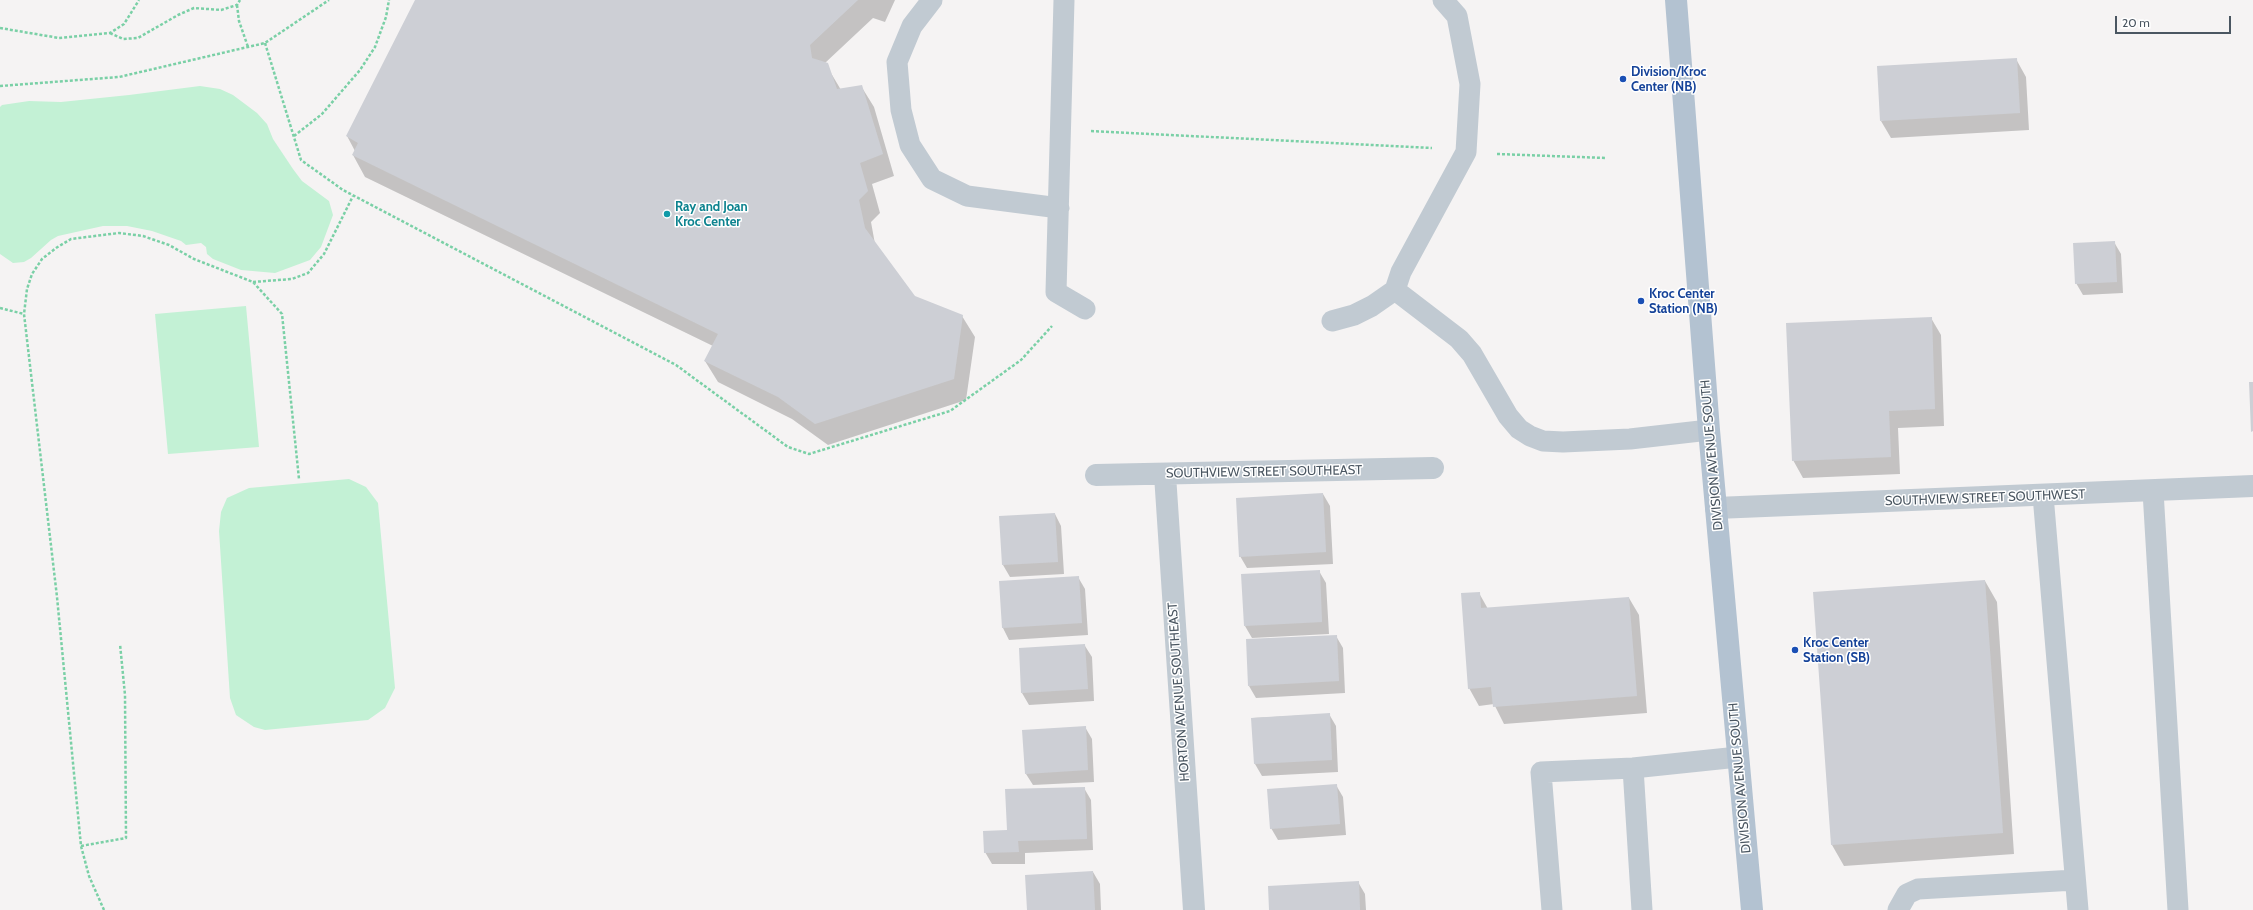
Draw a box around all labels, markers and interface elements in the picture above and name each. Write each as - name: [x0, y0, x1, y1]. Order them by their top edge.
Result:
- scale bar: [2117, 8, 2233, 34]
- text: 20 m: [2122, 15, 2150, 30]
- place label: Division/Kroc Center (NB): [1631, 64, 1706, 95]
- marker: Division/Kroc Center (NB): [1618, 74, 1628, 84]
- place label: Ray and Joan Kroc Center: [675, 199, 748, 230]
- marker: Ray and Joan Kroc Center: [662, 209, 672, 219]
- place label: Kroc Center Station (NB): [1649, 286, 1718, 317]
- marker: Kroc Center Station (NB): [1636, 296, 1646, 306]
- street label: DIVISION AVENUE SOUTH: [1698, 379, 1726, 531]
- street label: SOUTHVIEW STREET SOUTHEAST: [1166, 462, 1362, 482]
- street label: SOUTHVIEW STREET SOUTHWEST: [1885, 487, 2085, 509]
- street label: HORTON AVENUE SOUTHEAST: [1165, 602, 1193, 782]
- place label: Kroc Center Station (SB): [1803, 635, 1870, 666]
- marker: Kroc Center Station (SB): [1790, 645, 1800, 655]
- street label: DIVISION AVENUE SOUTH: [1726, 702, 1754, 854]

